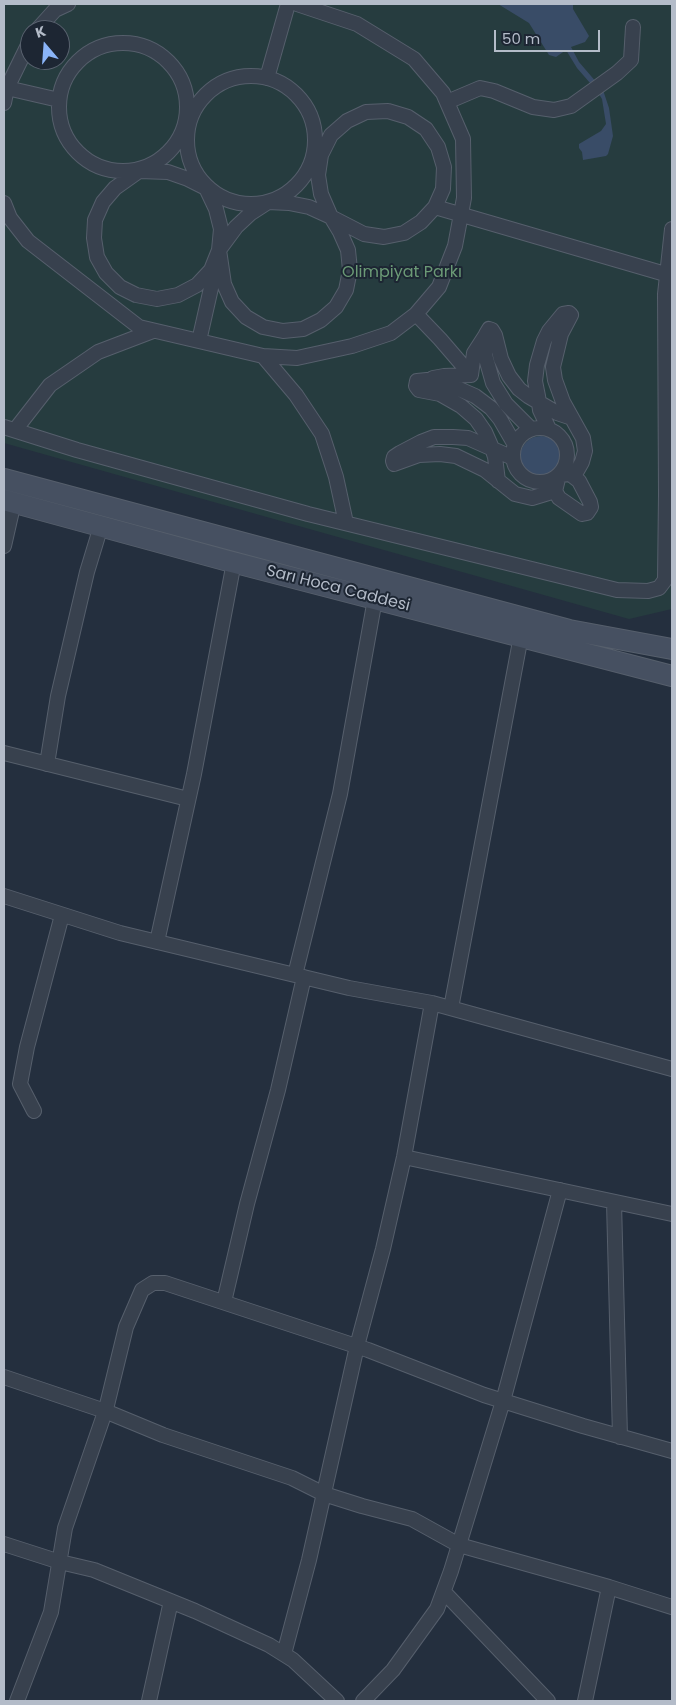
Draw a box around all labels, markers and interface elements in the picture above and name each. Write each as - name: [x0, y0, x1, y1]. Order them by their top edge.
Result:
- north arrow: [20, 20, 70, 70]
- scale bar: [496, 20, 602, 52]
- text: K: [33, 21, 48, 43]
- text: 50 m: [502, 28, 540, 49]
- park label: Olimpiyat Parkı: [342, 263, 462, 283]
- street label: Sarı Hoca Caddesi: [264, 562, 412, 616]

